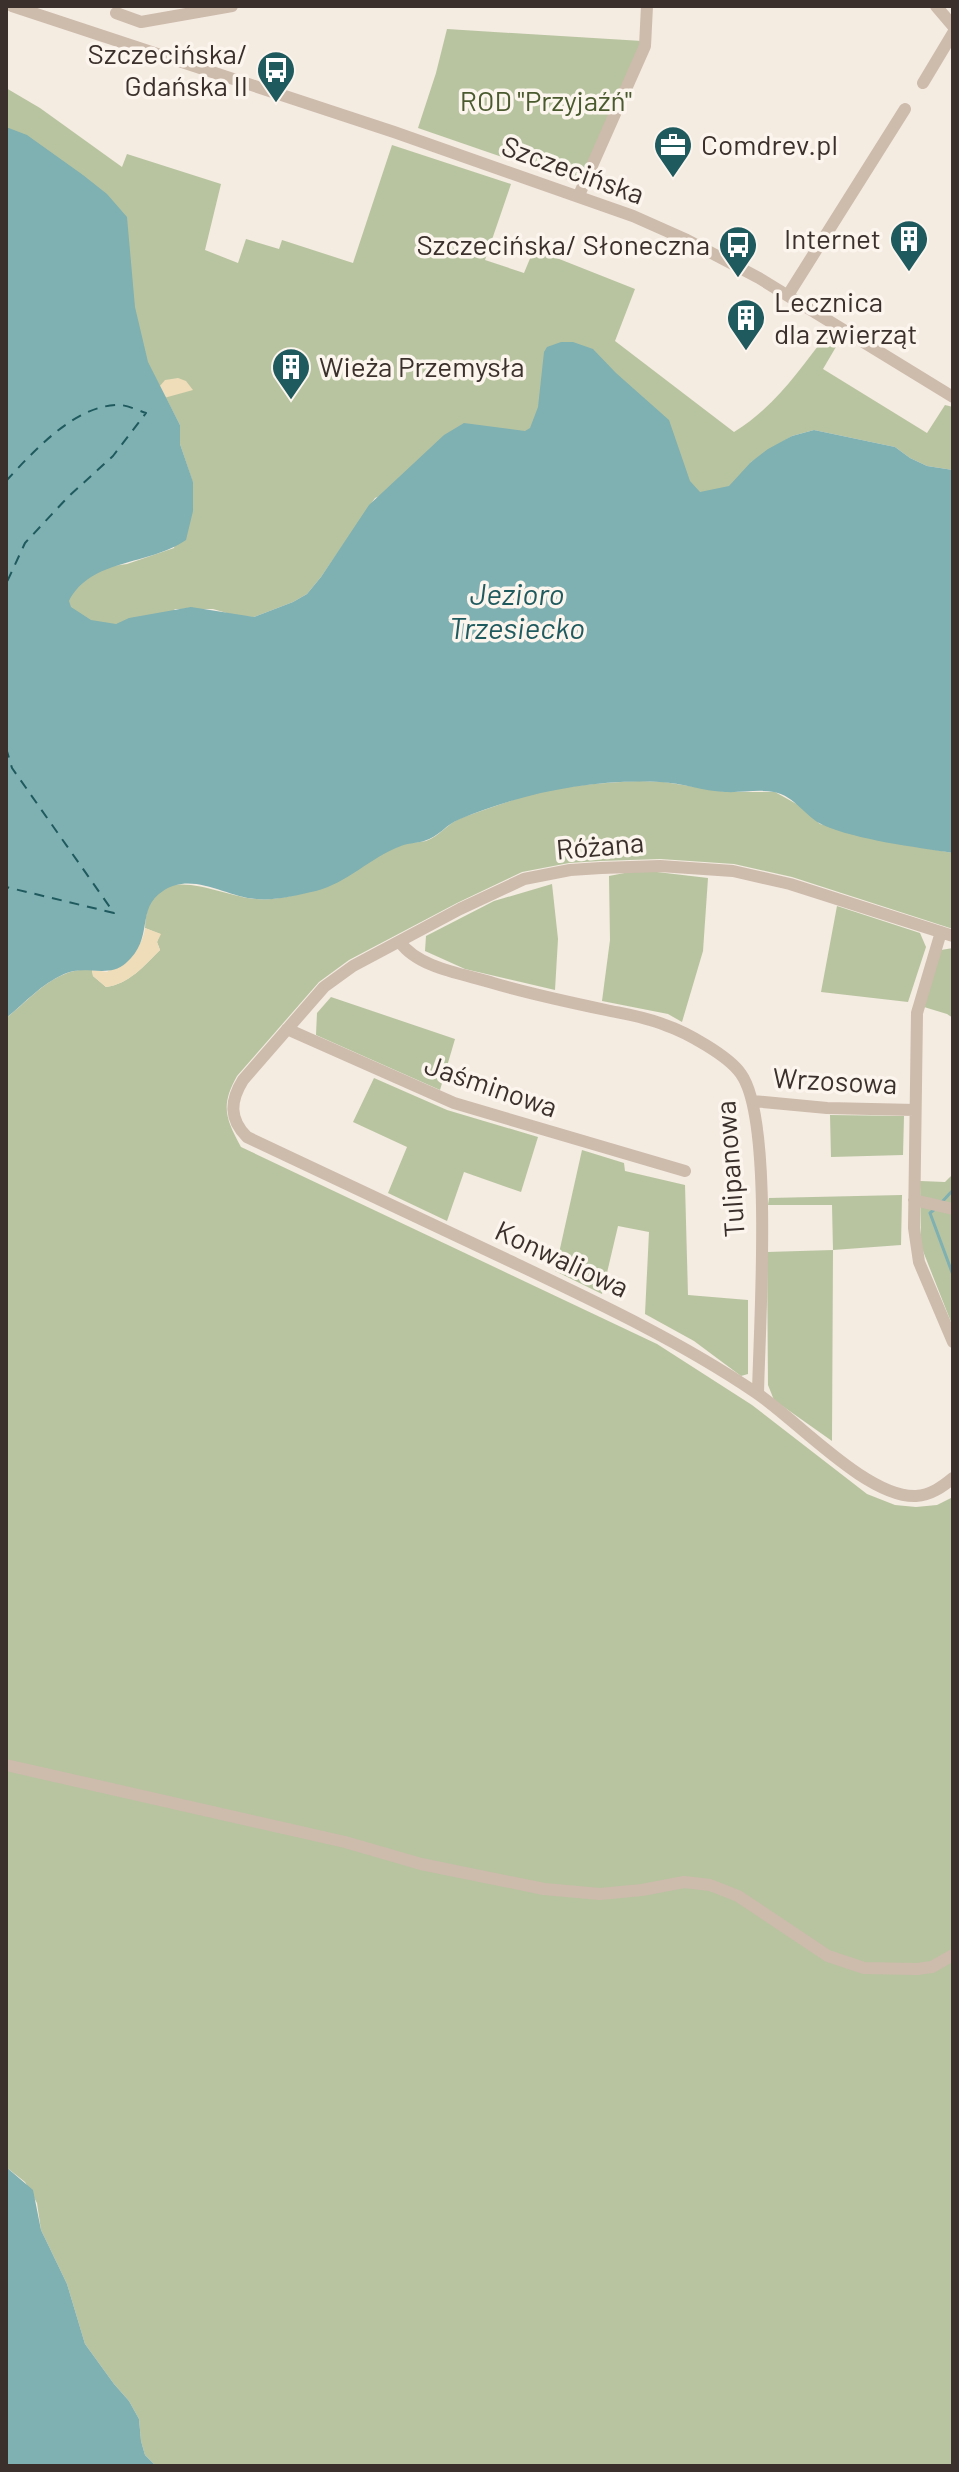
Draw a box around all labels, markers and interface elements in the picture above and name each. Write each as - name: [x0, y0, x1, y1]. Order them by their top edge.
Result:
- place label: Szczecińska/ Gdańska II: [88, 36, 248, 102]
- bus stop icon: Szczecińska/ Gdańska II: [255, 49, 297, 104]
- park label: ROD "Przyjaźń": [460, 83, 632, 117]
- office icon: Comdrev.pl: [652, 124, 694, 179]
- place label: Comdrev.pl: [701, 127, 838, 161]
- street label: Szczecińska: [497, 128, 649, 211]
- building icon: Internet: [888, 218, 930, 273]
- place label: Internet: [784, 221, 881, 255]
- bus stop icon: Szczecińska/ Słoneczna: [717, 224, 759, 279]
- place label: Szczecińska/ Słoneczna: [417, 227, 710, 261]
- place label: Lecznica dla zwierząt: [774, 284, 918, 350]
- building icon: Lecznica dla zwierząt: [725, 297, 767, 352]
- building icon: Wieża Przemysła: [270, 346, 312, 401]
- place label: Wieża Przemysła: [319, 349, 525, 383]
- water label: Jezioro Trzesiecko: [449, 575, 585, 645]
- street label: Różana: [554, 824, 645, 866]
- street label: Jaśminowa: [420, 1046, 562, 1124]
- street label: Wrzosowa: [772, 1060, 898, 1100]
- street label: Tulipanowa: [707, 1100, 751, 1239]
- street label: Konwaliowa: [490, 1212, 635, 1304]

